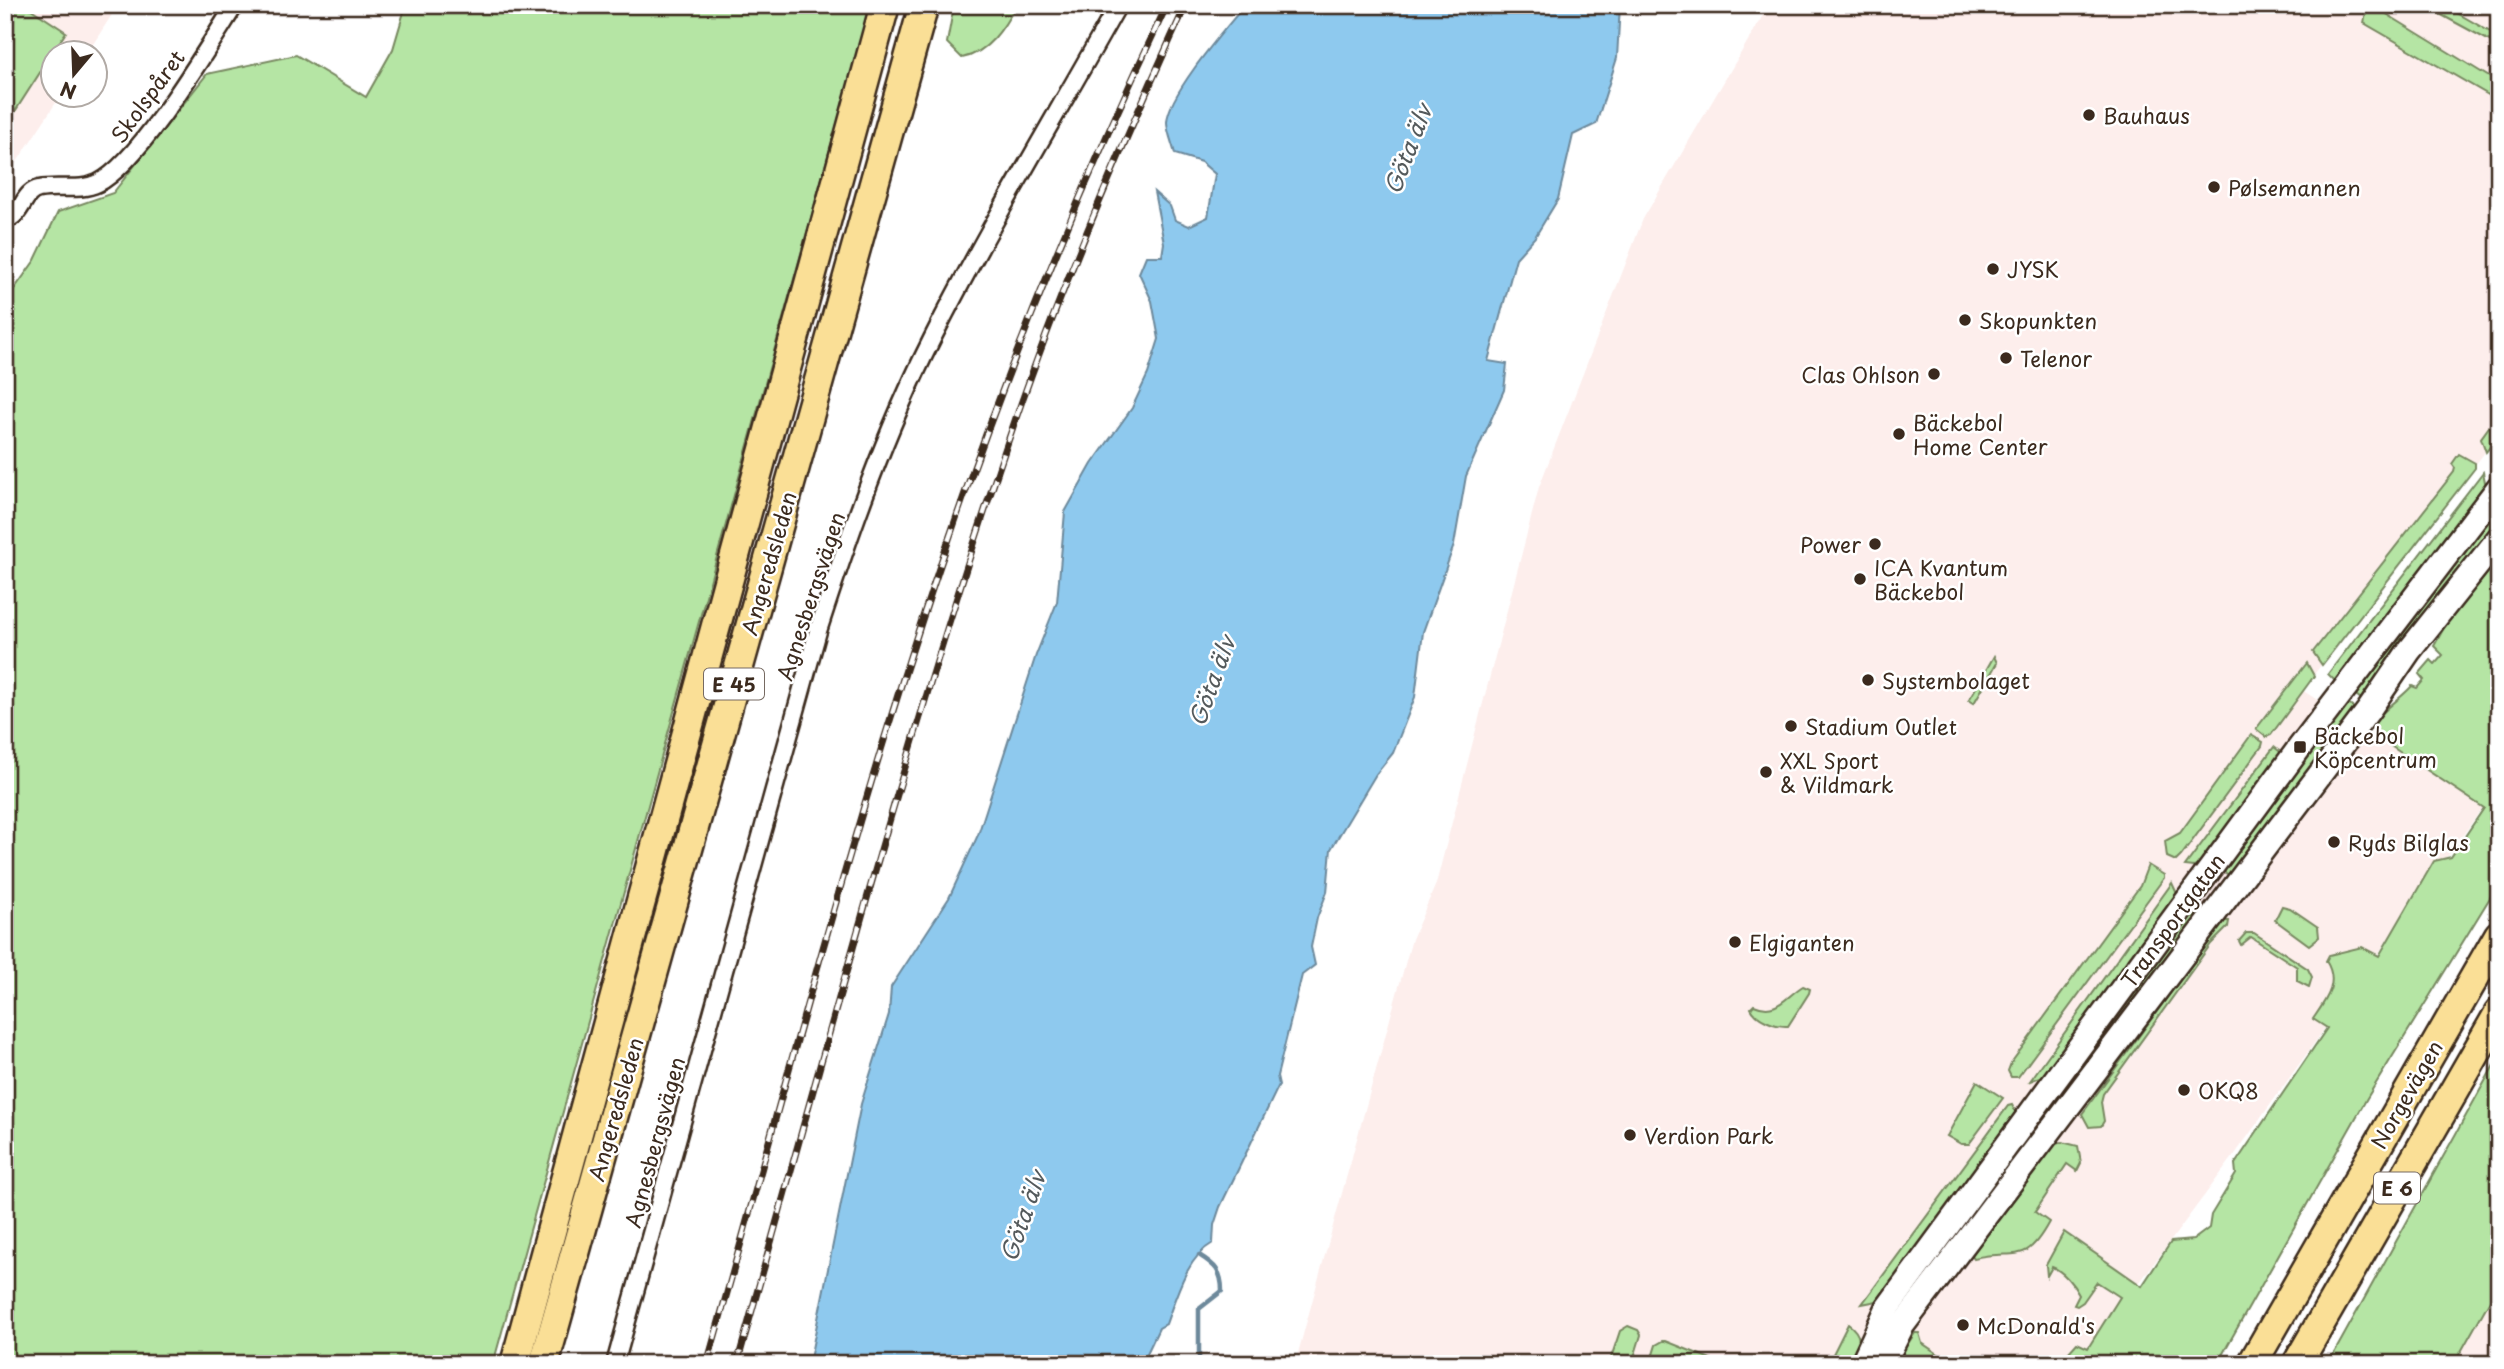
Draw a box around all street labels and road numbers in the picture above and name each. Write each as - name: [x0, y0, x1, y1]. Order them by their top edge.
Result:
- street label: Skolspåret: [102, 43, 192, 149]
- street label: Angeredsleden: [732, 487, 804, 639]
- street label: Agnesbergsvägen: [768, 507, 852, 685]
- road number: E 45: [704, 668, 764, 699]
- street label: Transportgatan: [2112, 846, 2232, 994]
- street label: Angeredsleden: [579, 1033, 651, 1185]
- street label: Norgevägen: [2362, 1034, 2450, 1154]
- street label: Agnesbergsvägen: [616, 1053, 692, 1231]
- road number: E 6: [2374, 1172, 2420, 1204]

